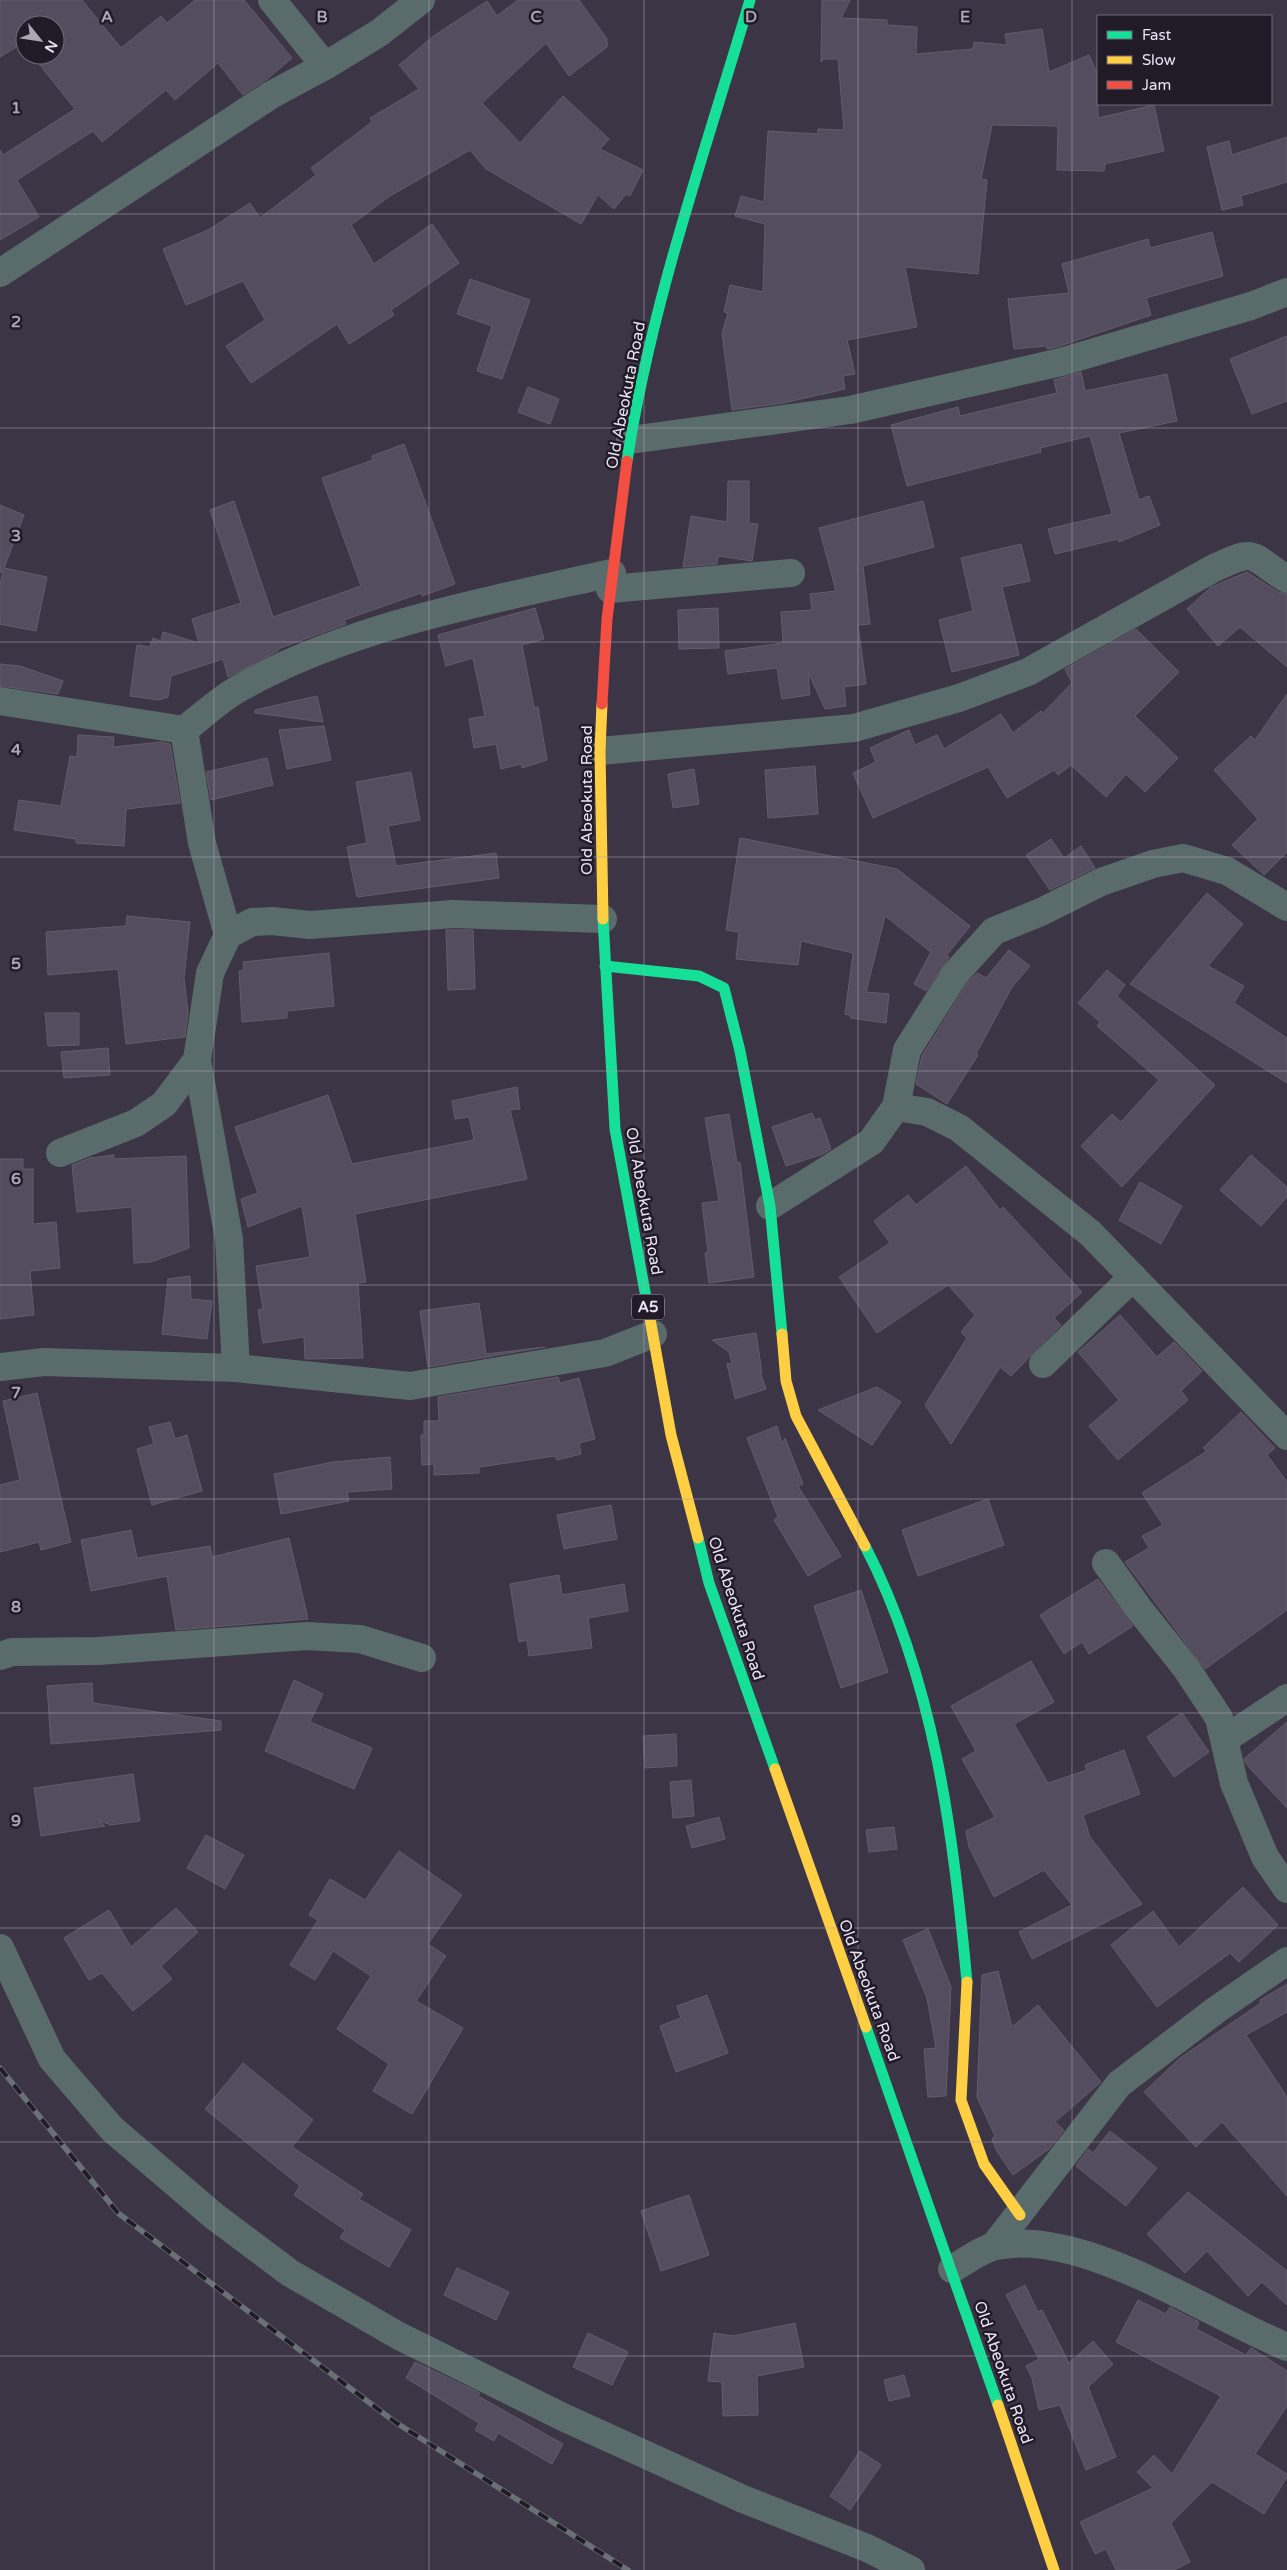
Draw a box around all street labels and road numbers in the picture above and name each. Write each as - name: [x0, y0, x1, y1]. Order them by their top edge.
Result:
- street label: Old Abeokuta Road: [602, 320, 650, 471]
- street label: Old Abeokuta Road: [577, 725, 597, 875]
- street label: Old Abeokuta Road: [621, 1126, 667, 1277]
- road number: A5: [632, 1294, 664, 1320]
- street label: Old Abeokuta Road: [703, 1534, 769, 1683]
- street label: Old Abeokuta Road: [834, 1917, 904, 2064]
- street label: Old Abeokuta Road: [969, 2298, 1037, 2446]

